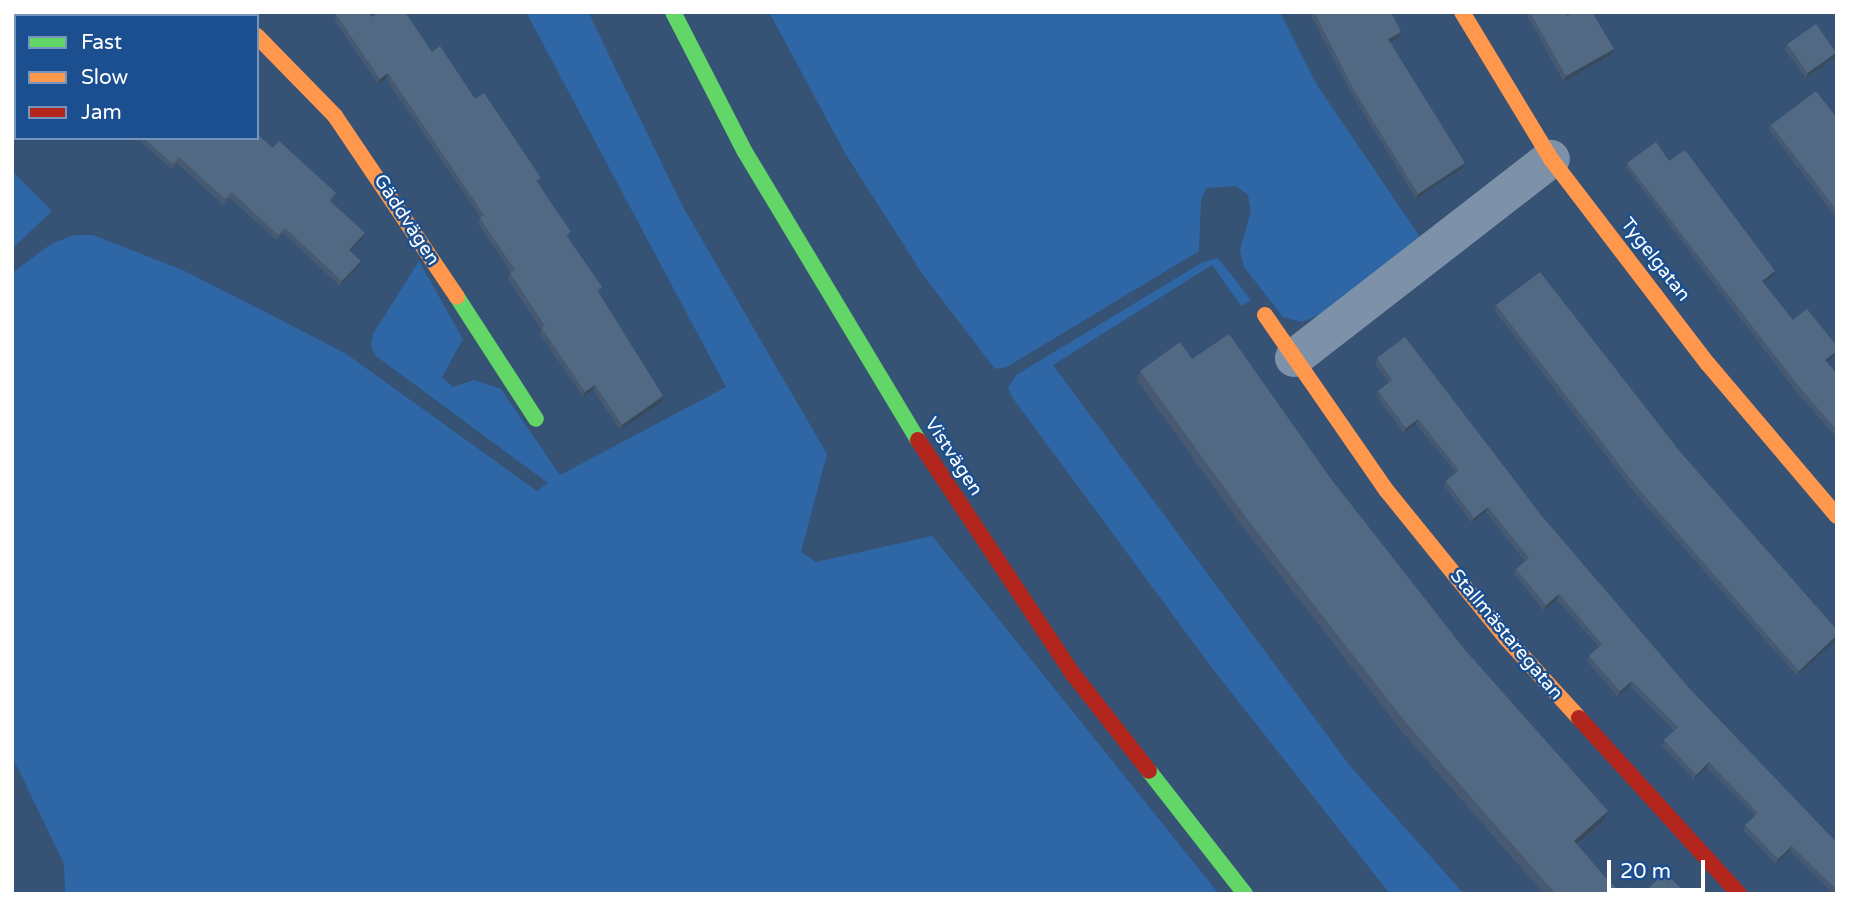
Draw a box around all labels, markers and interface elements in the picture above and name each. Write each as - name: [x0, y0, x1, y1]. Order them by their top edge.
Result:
- legend: [14, 14, 259, 140]
- text: Fast: [81, 30, 122, 55]
- text: Slow: [81, 65, 128, 90]
- text: Jam: [81, 100, 122, 125]
- street label: Gäddvägen: [368, 170, 444, 270]
- street label: Tygelgatan: [1615, 214, 1695, 306]
- street label: Vistvägen: [919, 414, 987, 500]
- street label: Stallmästaregatan: [1445, 565, 1567, 705]
- scale bar: [1611, 846, 1709, 890]
- text: 20 m: [1620, 859, 1671, 884]

